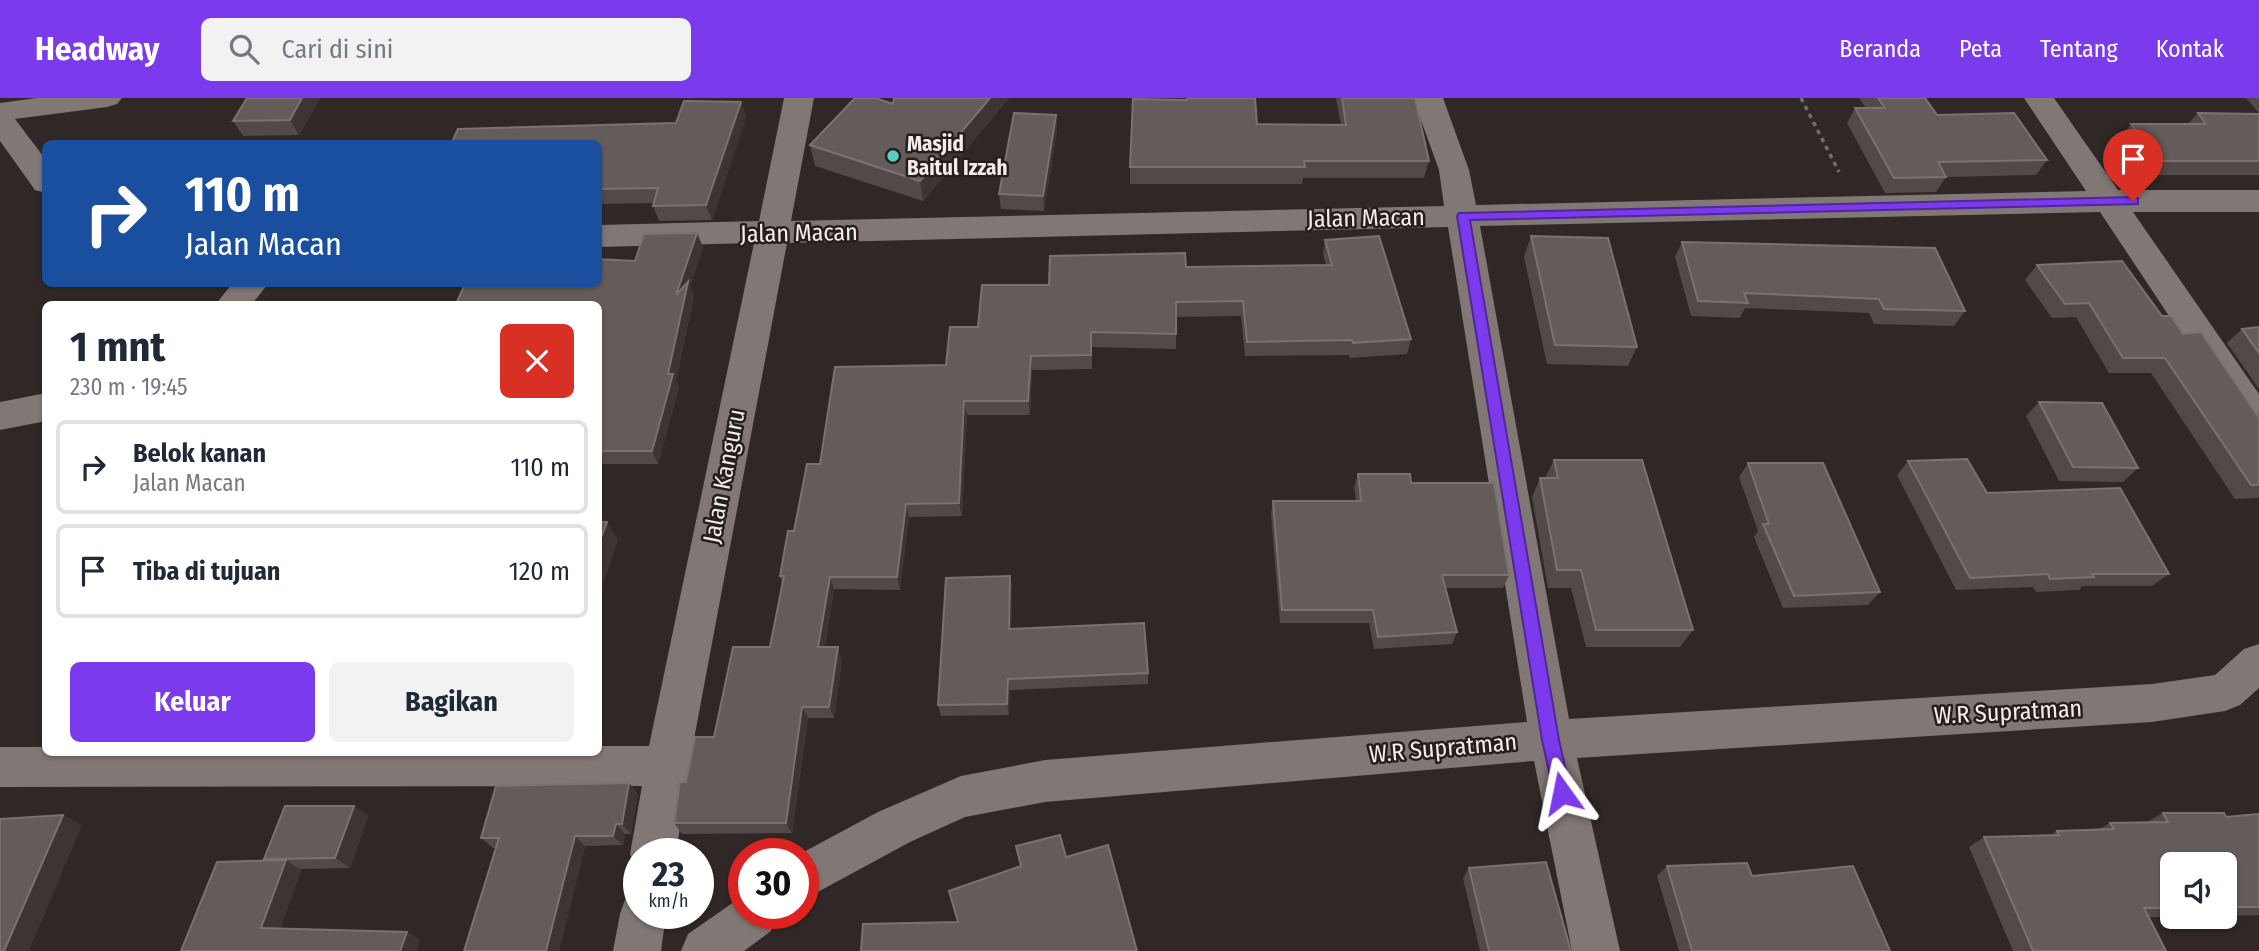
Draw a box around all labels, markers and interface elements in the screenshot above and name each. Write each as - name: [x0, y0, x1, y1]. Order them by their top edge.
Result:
- search box: [201, 18, 691, 81]
- text: Headway: [35, 29, 159, 69]
- icon: search: [225, 30, 263, 68]
- text: Cari di sini: [281, 34, 393, 65]
- text: Beranda: [1839, 35, 1921, 63]
- text: Peta: [1959, 35, 2002, 63]
- text: Tentang: [2040, 35, 2118, 63]
- text: Kontak: [2156, 35, 2224, 63]
- pin: [2103, 129, 2163, 201]
- place label: Masjid Baitul Izzah: [907, 131, 1007, 181]
- icon: arrive: [2114, 140, 2152, 178]
- marker: Masjid Baitul Izzah: [885, 148, 901, 164]
- text: 110 m: [185, 165, 300, 224]
- icon: right: [70, 168, 161, 259]
- street label: Jalan Macan: [1307, 203, 1425, 233]
- street label: Jalan Macan: [740, 218, 858, 248]
- text: Jalan Macan: [185, 225, 342, 263]
- text: 1 mnt: [70, 322, 165, 372]
- button: close: [500, 324, 574, 398]
- text: 230 m · 19:45: [70, 373, 188, 401]
- street label: Jalan Kanguru: [697, 407, 751, 545]
- text: Belok kanan: [133, 438, 266, 469]
- icon: right: [74, 448, 112, 486]
- text: 110 m: [510, 452, 570, 483]
- text: Jalan Macan: [133, 469, 246, 497]
- icon: arrive: [74, 552, 112, 590]
- text: Tiba di tujuan: [133, 556, 280, 587]
- text: 120 m: [509, 556, 570, 587]
- button: Keluar: [70, 662, 315, 742]
- button: Bagikan: [329, 662, 574, 742]
- street label: W.R Supratman: [1933, 694, 2083, 730]
- street label: W.R Supratman: [1368, 728, 1518, 768]
- position arrow: [1525, 756, 1599, 830]
- speed limit sign: 30: [728, 838, 819, 929]
- map controls: [2160, 852, 2237, 929]
- button: sound: [2160, 852, 2237, 929]
- text: 23: [652, 853, 685, 895]
- text: km/h: [648, 890, 689, 912]

